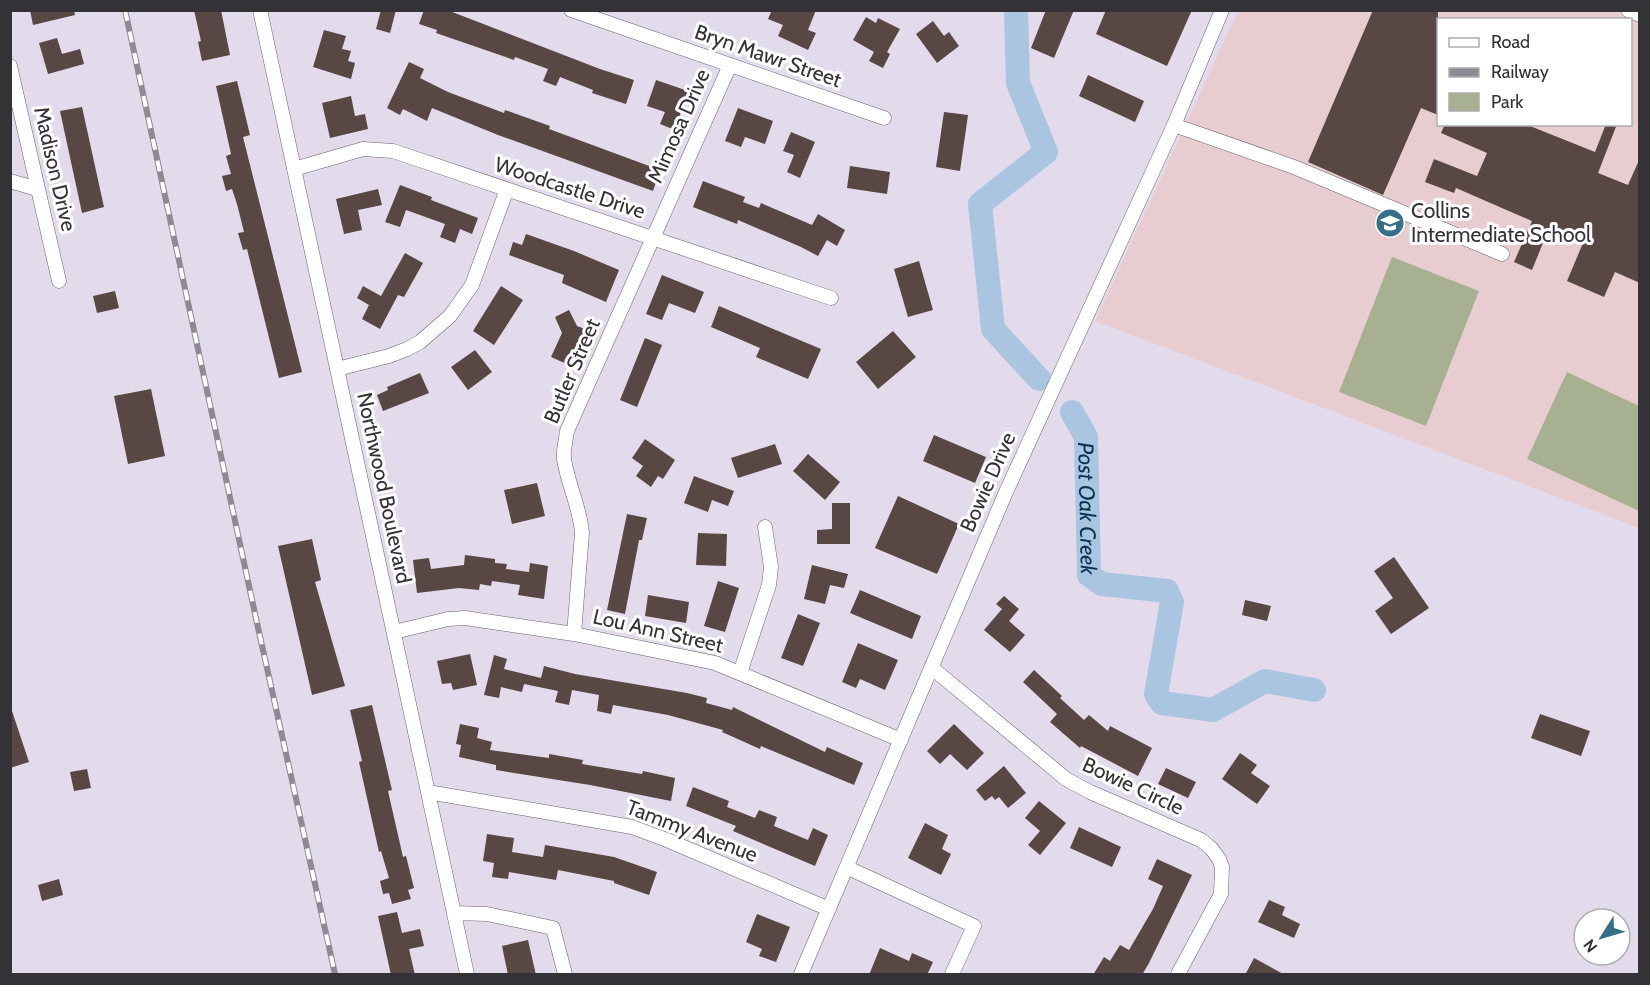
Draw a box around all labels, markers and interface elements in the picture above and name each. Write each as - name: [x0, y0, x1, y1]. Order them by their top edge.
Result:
- legend: [1437, 18, 1632, 126]
- street label: Bryn Mawr Street: [692, 19, 845, 92]
- text: Road: [1491, 31, 1530, 53]
- text: Railway: [1491, 61, 1549, 83]
- street label: Mimosa Drive: [642, 65, 715, 187]
- text: Park: [1491, 91, 1524, 113]
- street label: Madison Drive: [29, 104, 82, 234]
- street label: Woodcastle Drive: [492, 151, 649, 224]
- place label: Collins Intermediate School: [1411, 198, 1591, 247]
- school or university icon: Collins Intermediate School: [1374, 207, 1406, 239]
- street label: Butler Street: [538, 315, 605, 427]
- street label: Northwood Boulevard: [352, 390, 417, 586]
- street label: Bowie Drive: [955, 428, 1021, 535]
- water label: Post Oak Creek: [1072, 442, 1102, 575]
- street label: Lou Ann Street: [591, 603, 726, 658]
- street label: Bowie Circle: [1079, 751, 1188, 820]
- street label: Tammy Avenue: [623, 794, 762, 867]
- north arrow: [1572, 907, 1632, 967]
- text: N: [1579, 935, 1601, 956]

